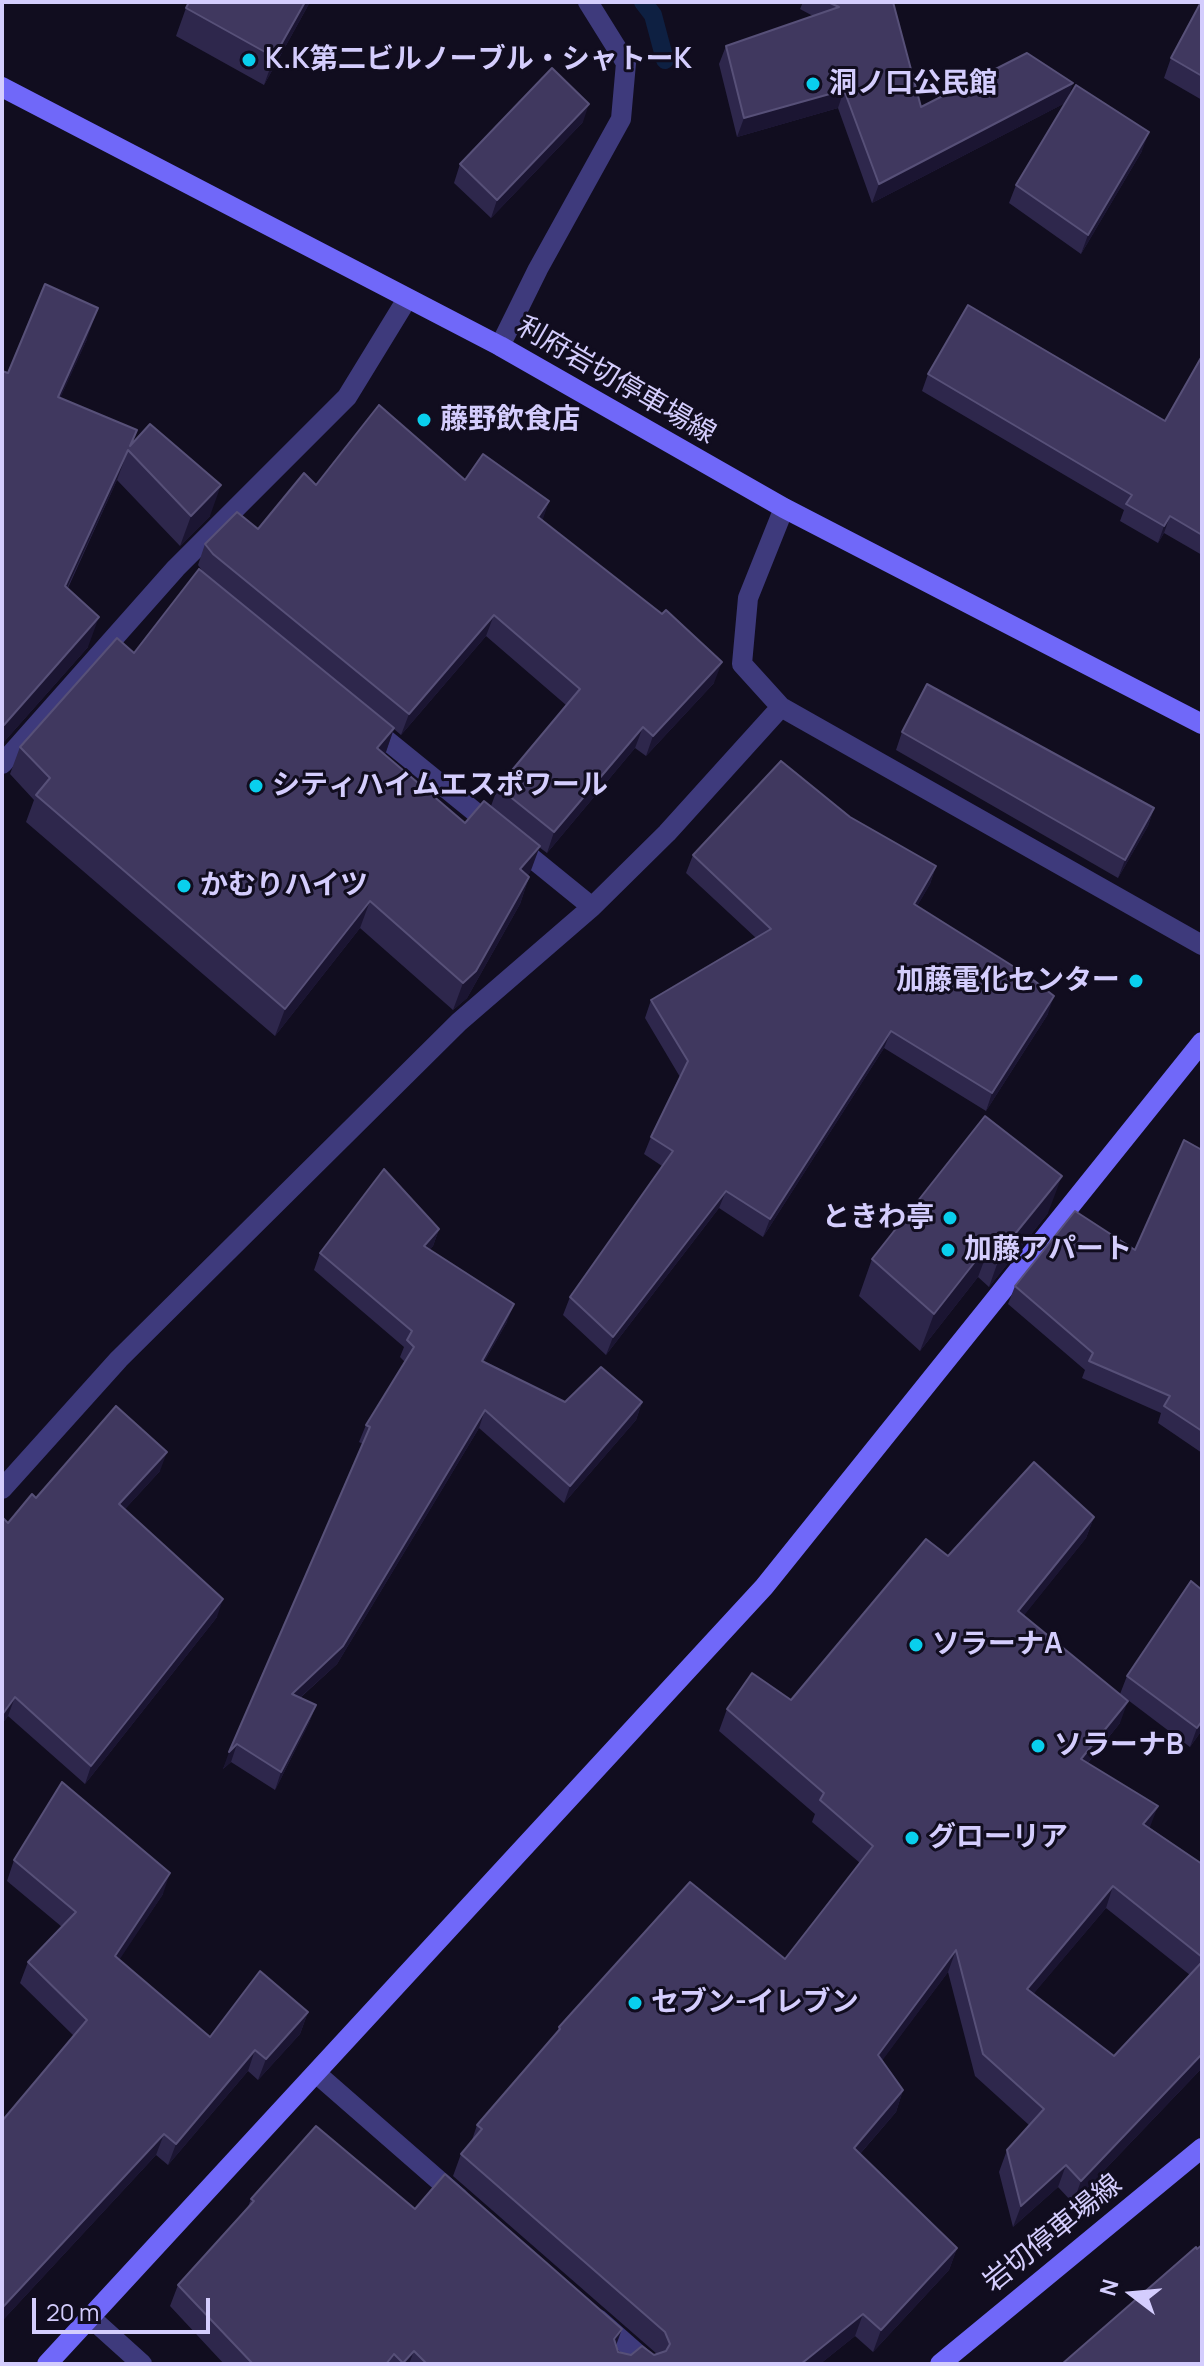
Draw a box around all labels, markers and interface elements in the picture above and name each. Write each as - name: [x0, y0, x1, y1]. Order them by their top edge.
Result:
- place label: K.K第二ビルノーブル・シャトーK: [265, 43, 692, 77]
- marker: K.K第二ビルノーブル・シャトーK: [240, 51, 258, 69]
- place label: 洞ノ口公民館: [829, 67, 997, 101]
- marker: 洞ノ口公民館: [804, 75, 822, 93]
- street label: 利府岩切停車場線: [511, 310, 721, 452]
- place label: 藤野飲食店: [440, 403, 580, 437]
- marker: 藤野飲食店: [415, 411, 433, 429]
- place label: シティハイムエスポワール: [272, 769, 608, 803]
- marker: シティハイムエスポワール: [247, 777, 265, 795]
- place label: かむりハイツ: [200, 869, 368, 903]
- marker: かむりハイツ: [175, 877, 193, 895]
- place label: 加藤電化センター: [896, 964, 1120, 998]
- marker: 加藤電化センター: [1127, 972, 1145, 990]
- place label: ときわ亭: [822, 1201, 934, 1235]
- marker: ときわ亭: [941, 1209, 959, 1227]
- place label: 加藤アパート: [964, 1233, 1132, 1267]
- marker: 加藤アパート: [939, 1241, 957, 1259]
- place label: ソラーナA: [932, 1628, 1063, 1662]
- marker: ソラーナA: [907, 1636, 925, 1654]
- place label: ソラーナB: [1054, 1729, 1184, 1763]
- marker: ソラーナB: [1029, 1737, 1047, 1755]
- place label: グローリア: [928, 1821, 1068, 1855]
- marker: グローリア: [903, 1829, 921, 1847]
- place label: セブン-イレブン: [651, 1986, 859, 2020]
- marker: セブン-イレブン: [626, 1994, 644, 2012]
- street label: 岩切停車場線: [977, 2168, 1129, 2300]
- north arrow: [1092, 2254, 1172, 2334]
- text: N: [1092, 2276, 1126, 2299]
- scale bar: [36, 2282, 214, 2332]
- text: 20 m: [46, 2295, 99, 2328]

